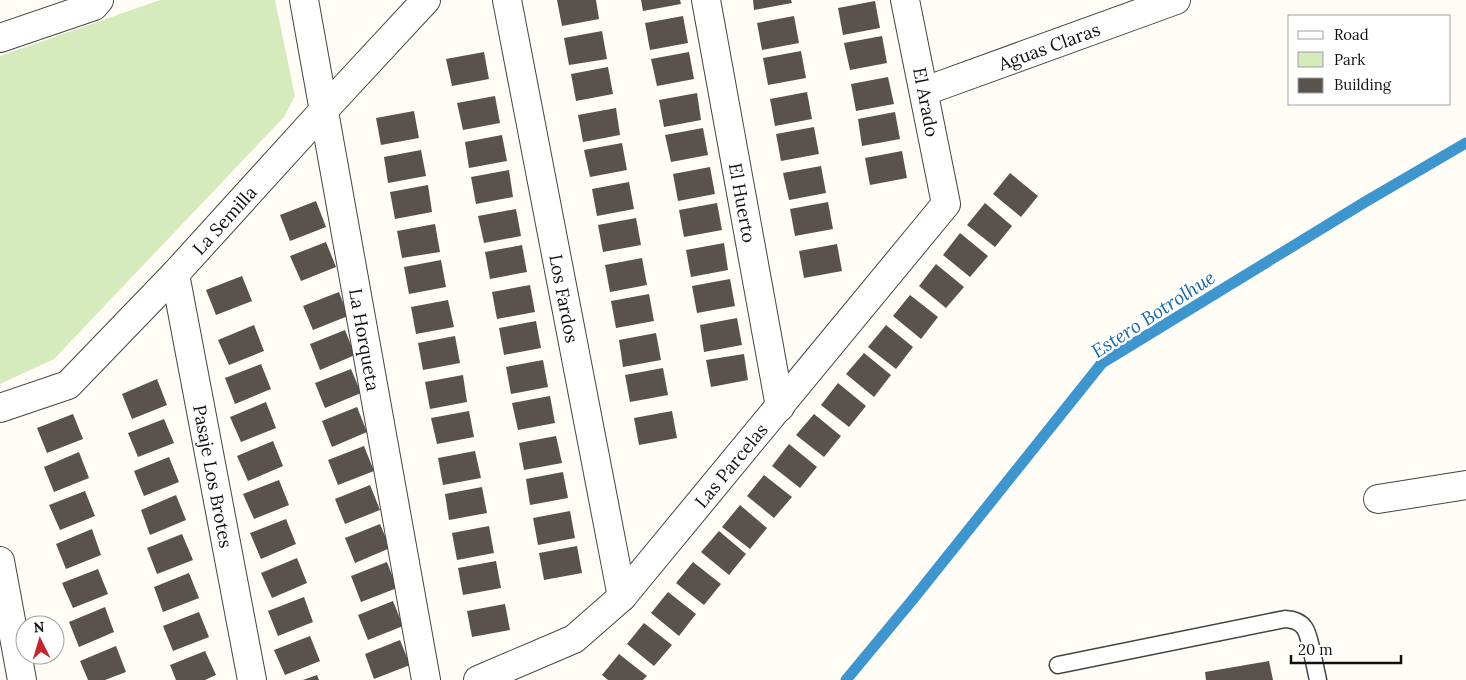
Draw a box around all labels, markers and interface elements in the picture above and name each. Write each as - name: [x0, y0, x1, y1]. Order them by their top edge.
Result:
- legend: [1288, 15, 1451, 105]
- street label: Aguas Claras: [994, 17, 1103, 75]
- text: Road: [1334, 25, 1369, 44]
- text: Park: [1334, 50, 1365, 69]
- street label: El Arado: [908, 65, 944, 139]
- text: Building: [1334, 75, 1392, 94]
- street label: El Huerto: [724, 161, 761, 244]
- street label: La Semilla: [187, 181, 261, 259]
- street label: Los Fardos: [545, 252, 584, 345]
- water label: Estero Botrolhue: [1087, 265, 1219, 363]
- street label: La Horqueta: [344, 286, 385, 393]
- street label: Pasaje Los Brotes: [189, 403, 238, 550]
- street label: Las Parcelas: [689, 418, 772, 512]
- north arrow: [15, 615, 65, 665]
- text: N: [33, 618, 45, 636]
- scale bar: [1291, 632, 1401, 664]
- text: 20 m: [1298, 640, 1333, 659]

